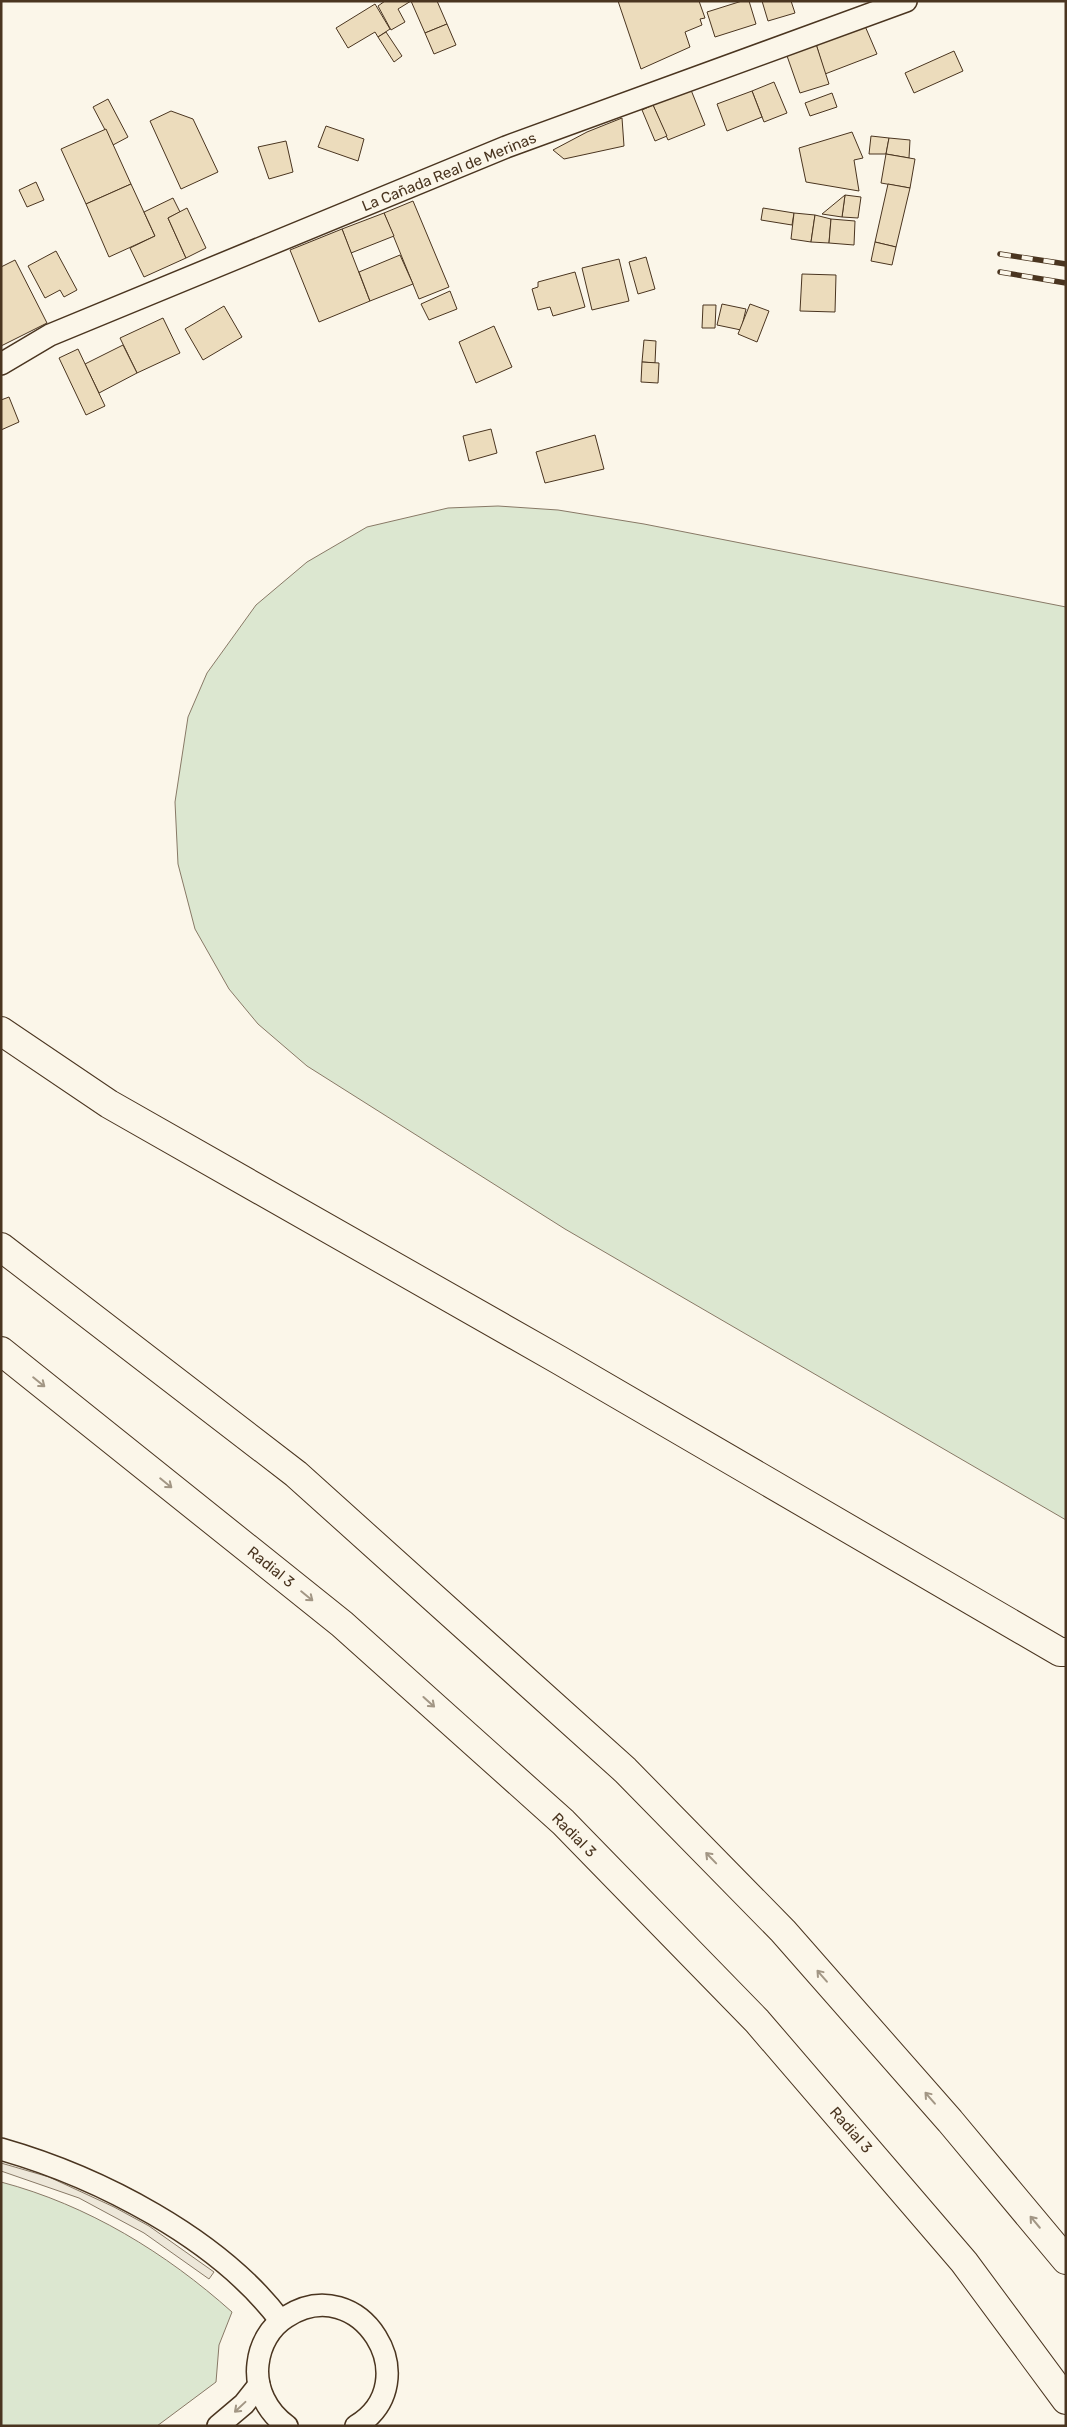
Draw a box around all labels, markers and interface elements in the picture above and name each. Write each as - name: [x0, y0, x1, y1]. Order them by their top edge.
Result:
- street label: La Cañada Real de Merinas: [359, 129, 539, 215]
- one-way arrow: [32, 1376, 45, 1387]
- one-way arrow: [159, 1478, 172, 1489]
- street label: Radial 3: [244, 1543, 298, 1591]
- one-way arrow: [300, 1590, 313, 1601]
- one-way arrow: [423, 1697, 436, 1708]
- street label: Radial 3: [548, 1809, 600, 1861]
- one-way arrow: [705, 1852, 717, 1864]
- one-way arrow: [817, 1970, 828, 1983]
- one-way arrow: [924, 2091, 936, 2104]
- street label: Radial 3: [826, 2103, 876, 2157]
- one-way arrow: [1029, 2216, 1040, 2229]
- one-way arrow: [234, 2401, 246, 2413]

